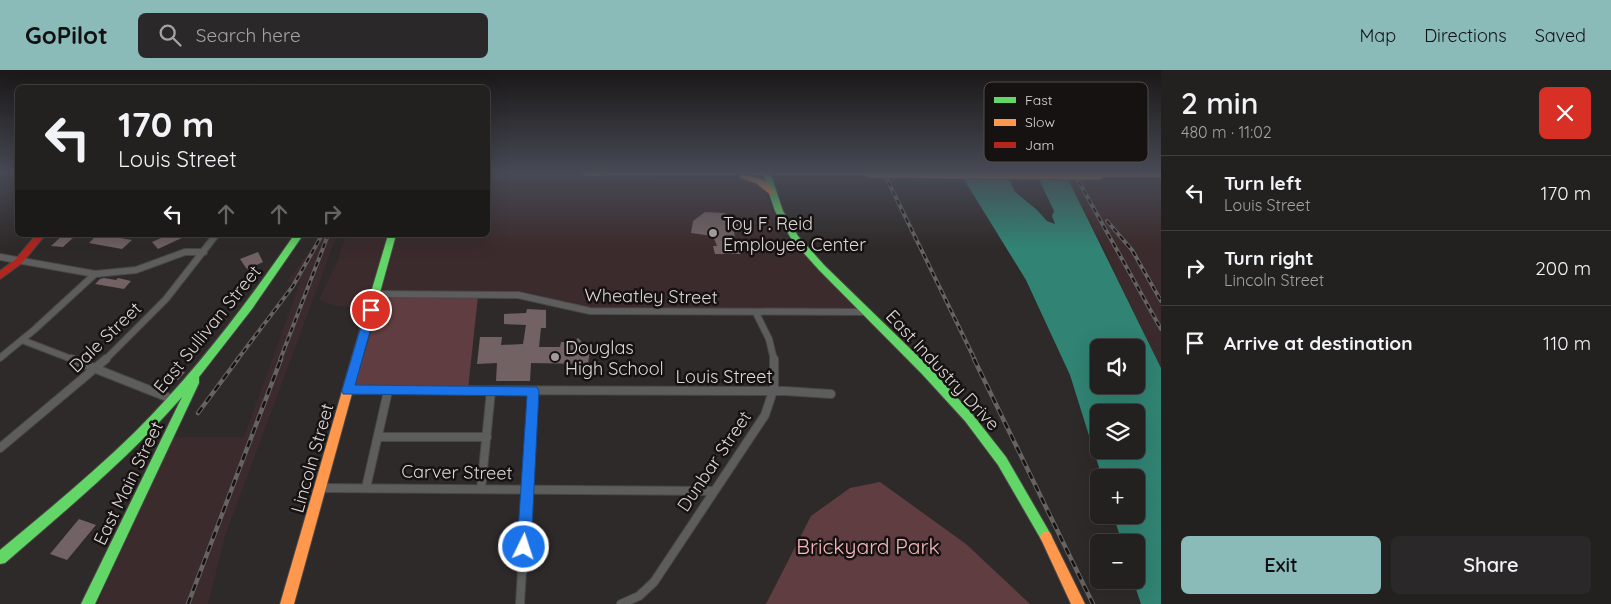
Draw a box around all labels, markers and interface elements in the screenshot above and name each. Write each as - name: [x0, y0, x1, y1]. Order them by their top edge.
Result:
- search box: [138, 13, 488, 58]
- text: GoPilot: [25, 20, 108, 50]
- icon: search: [156, 21, 184, 49]
- text: Search here: [196, 23, 301, 47]
- text: Map: [1359, 24, 1396, 47]
- text: Directions: [1424, 24, 1507, 47]
- text: Saved: [1535, 24, 1586, 47]
- legend: [984, 82, 1148, 162]
- text: 2 min: [1181, 84, 1258, 122]
- button: close: [1539, 87, 1591, 139]
- text: Fast: [1025, 91, 1053, 109]
- text: 170 m: [118, 102, 214, 146]
- icon: left: [35, 105, 100, 170]
- text: Slow: [1025, 113, 1055, 131]
- text: 480 m · 11:02: [1181, 122, 1272, 142]
- text: Jam: [1025, 136, 1054, 154]
- text: Louis Street: [118, 145, 237, 173]
- text: Turn left: [1224, 171, 1302, 195]
- icon: left: [1181, 179, 1209, 207]
- text: 170 m: [1540, 181, 1591, 205]
- text: Louis Street: [1224, 195, 1310, 215]
- icon: left: [159, 200, 187, 228]
- icon: ahead: [212, 200, 240, 228]
- icon: ahead: [265, 200, 293, 228]
- icon: right: [318, 200, 346, 228]
- place label: Toy F. Reid Employee Center: [723, 212, 866, 256]
- marker: Toy F. Reid Employee Center: [707, 227, 719, 239]
- text: Turn right: [1224, 246, 1313, 270]
- icon: right: [1181, 254, 1209, 282]
- text: 200 m: [1535, 256, 1591, 280]
- street label: East Sullivan Street: [148, 260, 266, 398]
- text: Lincoln Street: [1224, 270, 1324, 290]
- street label: Wheatley Street: [584, 283, 718, 309]
- pin: [350, 289, 392, 331]
- icon: arrive: [357, 296, 385, 324]
- street label: Dale Street: [64, 297, 146, 377]
- street label: East Industry Drive: [881, 305, 1005, 435]
- icon: arrive: [1181, 329, 1209, 357]
- text: Arrive at destination: [1224, 331, 1413, 355]
- text: 110 m: [1543, 331, 1591, 355]
- place label: Douglas High School: [565, 336, 664, 380]
- map controls: [1090, 339, 1145, 589]
- button: sound: [1090, 339, 1145, 394]
- marker: Douglas High School: [549, 351, 561, 363]
- street label: Louis Street: [675, 365, 773, 388]
- street label: Lincoln Street: [285, 401, 339, 515]
- button: layers: [1090, 404, 1145, 459]
- street label: Dunbar Street: [672, 406, 756, 516]
- street label: East Main Street: [88, 417, 168, 549]
- street label: Carver Street: [401, 460, 513, 484]
- button: +: [1090, 469, 1145, 524]
- position arrow: [497, 520, 549, 572]
- park label: Brickyard Park: [796, 533, 940, 559]
- button: −: [1090, 534, 1145, 589]
- button: Exit: [1181, 536, 1381, 594]
- button: Share: [1391, 536, 1591, 594]

